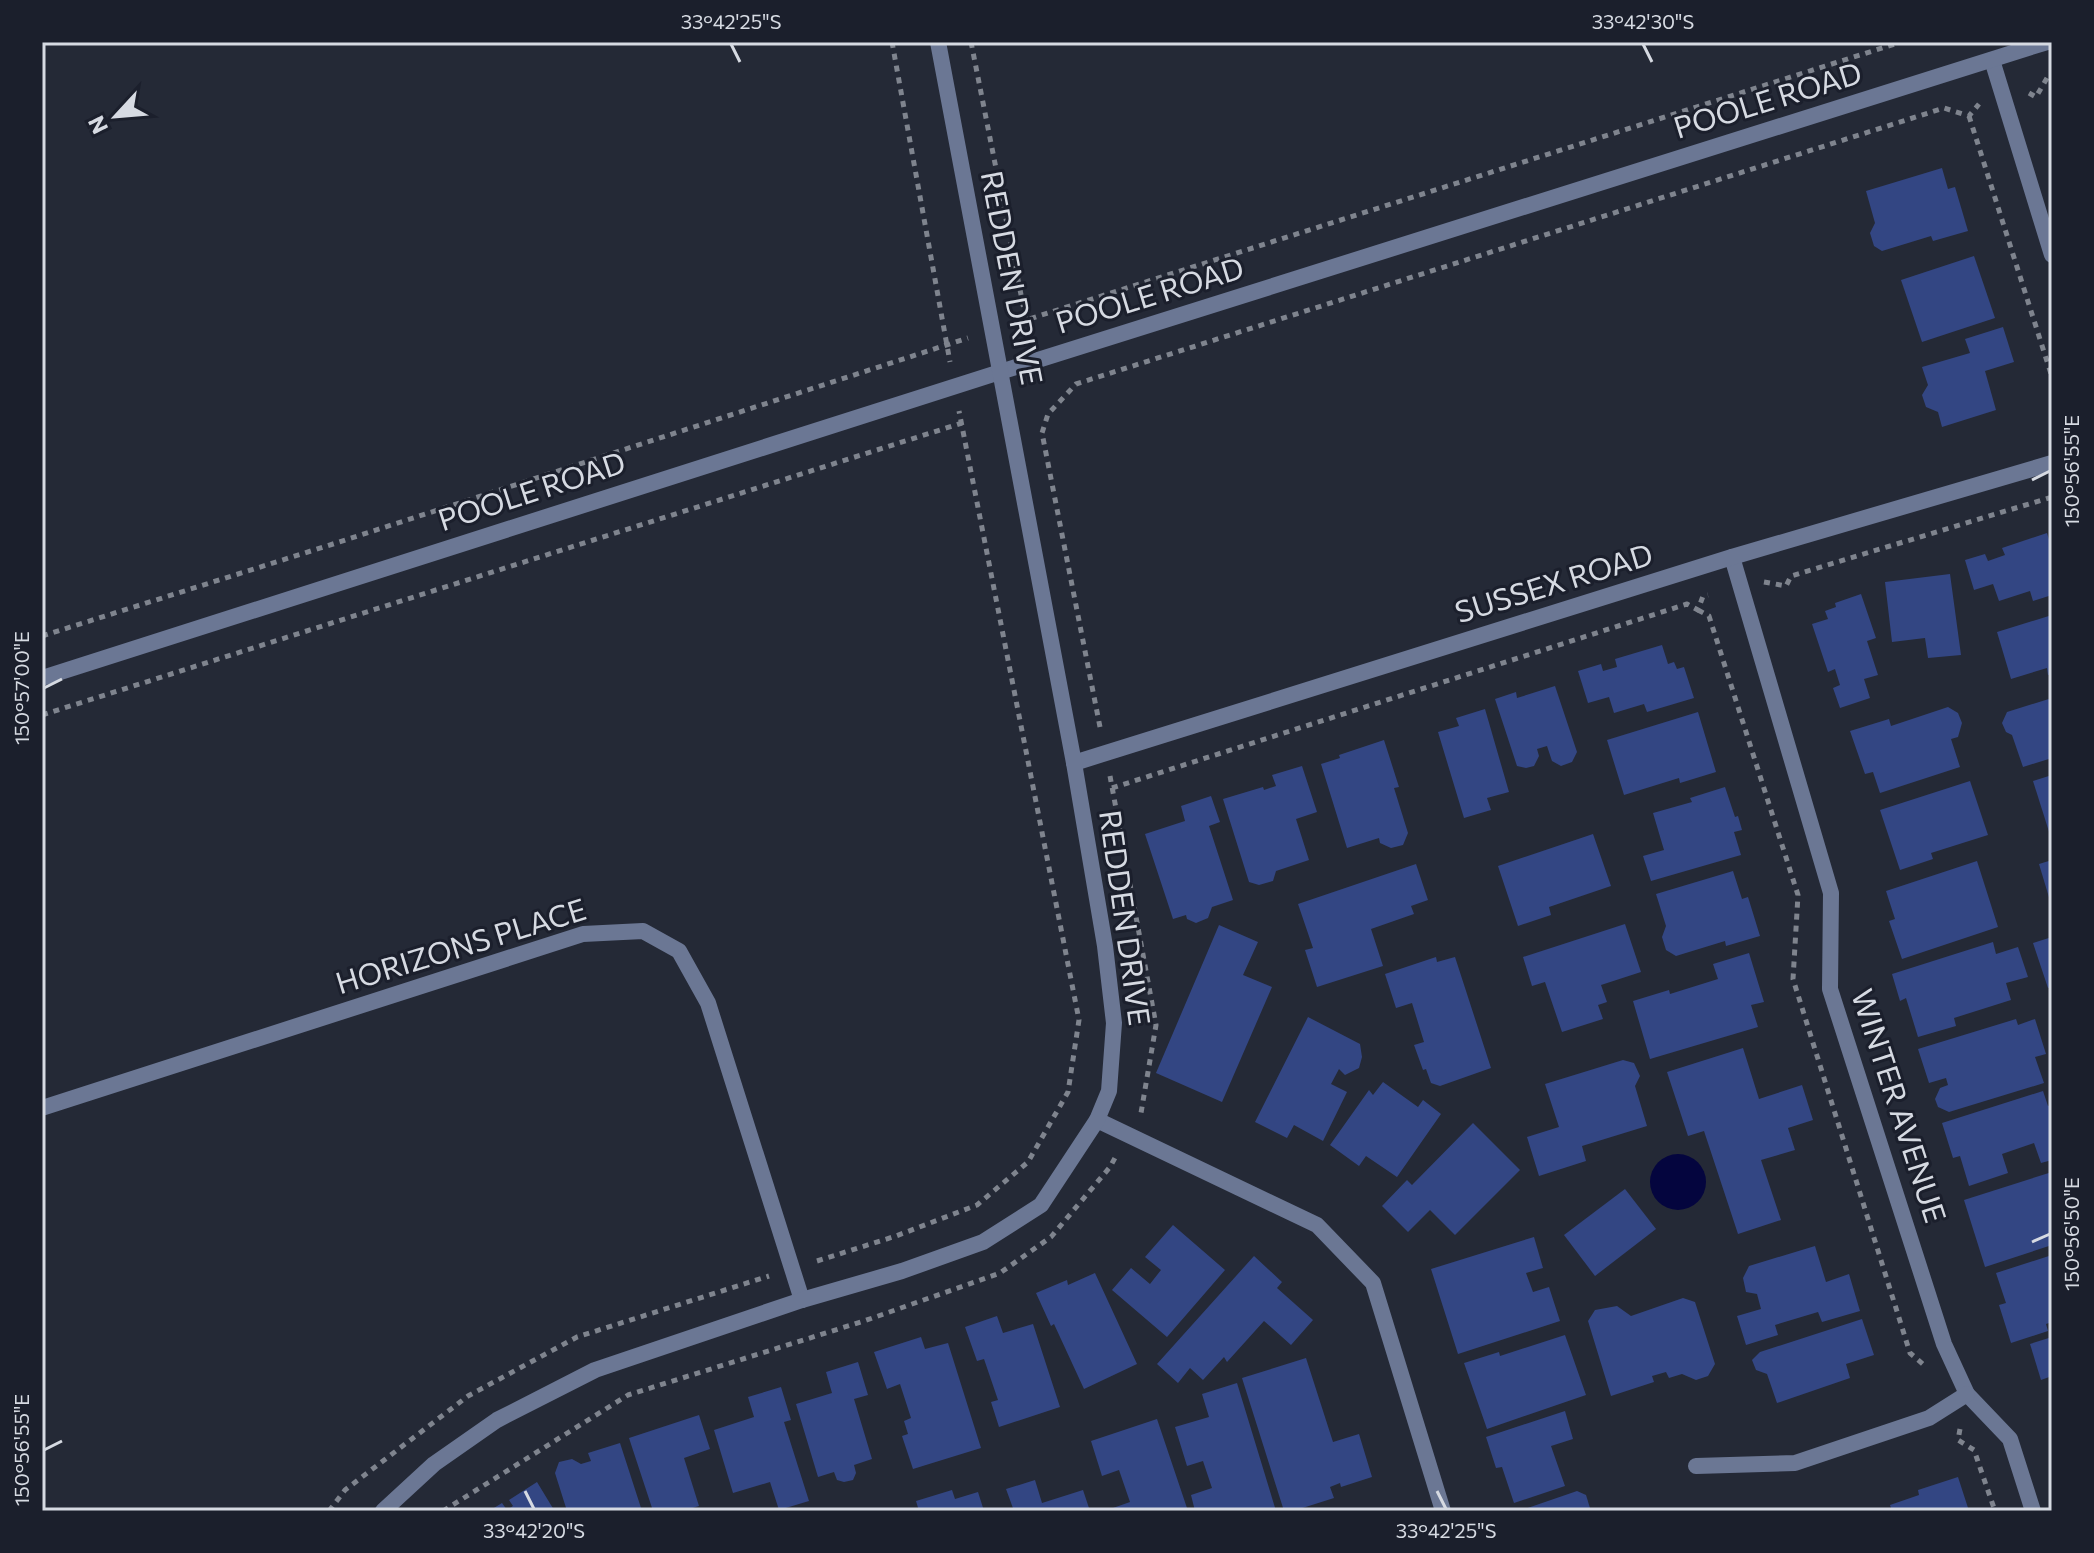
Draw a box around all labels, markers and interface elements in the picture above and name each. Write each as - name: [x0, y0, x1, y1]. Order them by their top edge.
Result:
- text: 33°42'25"S: [681, 9, 781, 33]
- text: 33°42'30"S: [1592, 9, 1694, 33]
- street label: POOLE ROAD: [1669, 52, 1866, 145]
- north arrow: [76, 76, 156, 156]
- text: N: [82, 112, 113, 138]
- street label: REDDEN DRIVE: [975, 167, 1052, 388]
- street label: POOLE ROAD: [1051, 247, 1248, 340]
- text: 150°56'55"E: [2059, 415, 2083, 527]
- street label: POOLE ROAD: [433, 442, 629, 537]
- street label: SUSSEX ROAD: [1450, 534, 1657, 629]
- text: 150°57'00"E: [9, 631, 33, 745]
- street label: REDDEN DRIVE: [1093, 808, 1160, 1028]
- street label: HORIZONS PLACE: [331, 889, 590, 1000]
- street label: WINTER AVENUE: [1845, 984, 1956, 1227]
- text: 150°56'50"E: [2059, 1177, 2083, 1291]
- text: 150°56'55"E: [9, 1394, 33, 1506]
- text: 33°42'20"S: [483, 1518, 585, 1542]
- text: 33°42'25"S: [1396, 1518, 1496, 1542]

